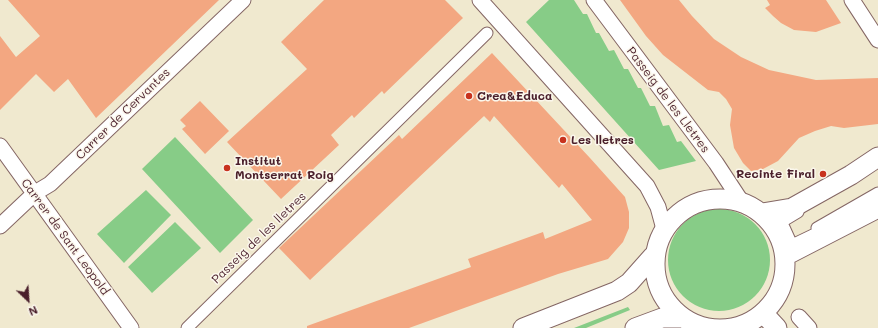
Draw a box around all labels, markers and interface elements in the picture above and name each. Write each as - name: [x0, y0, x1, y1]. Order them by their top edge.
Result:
- street label: Passeig de les Lletres: [624, 44, 712, 156]
- street label: Carrer de Cervantes: [73, 65, 173, 163]
- place label: Crea&Educa: [477, 89, 552, 103]
- marker: Crea&Educa: [464, 91, 474, 101]
- place label: Les lletres: [571, 133, 634, 147]
- marker: Les lletres: [558, 135, 568, 145]
- place label: Institut Montserrat Roig: [235, 154, 334, 182]
- marker: Institut Montserrat Roig: [222, 163, 232, 173]
- place label: Recinte Firal: [736, 167, 815, 181]
- marker: Recinte Firal: [818, 169, 828, 179]
- street label: Carrer de Sant Leopold: [18, 176, 112, 298]
- street label: Passeig de les lletres: [209, 189, 309, 287]
- north arrow: [8, 280, 48, 320]
- text: N: [26, 303, 40, 320]

